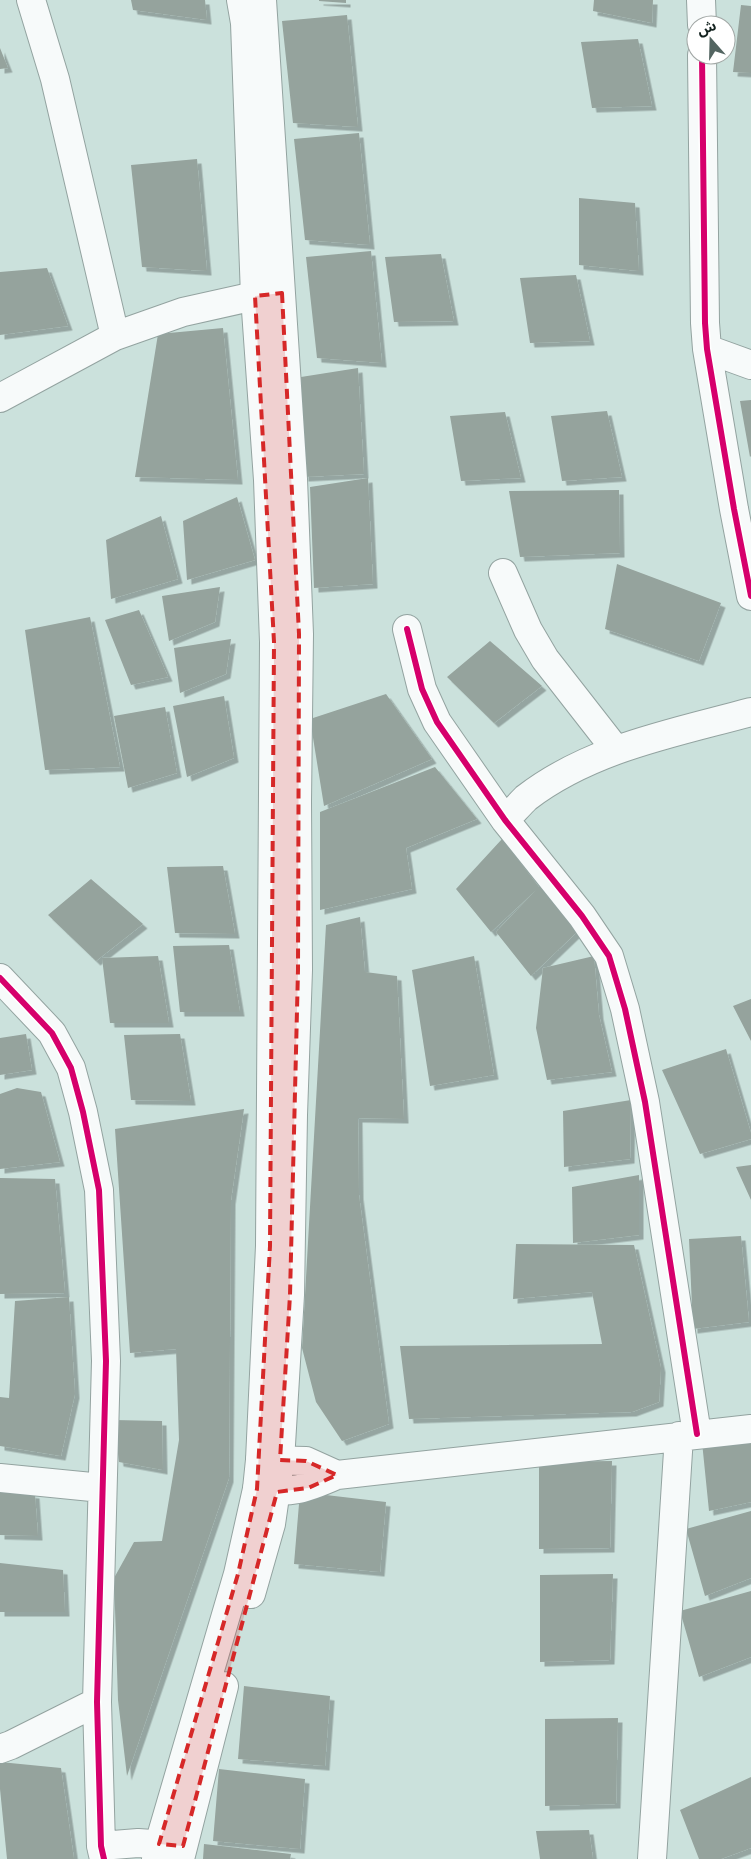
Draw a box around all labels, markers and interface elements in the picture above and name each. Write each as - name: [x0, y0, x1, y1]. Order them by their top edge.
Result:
- north arrow: [686, 15, 736, 65]
- text: ش: [694, 16, 719, 40]

